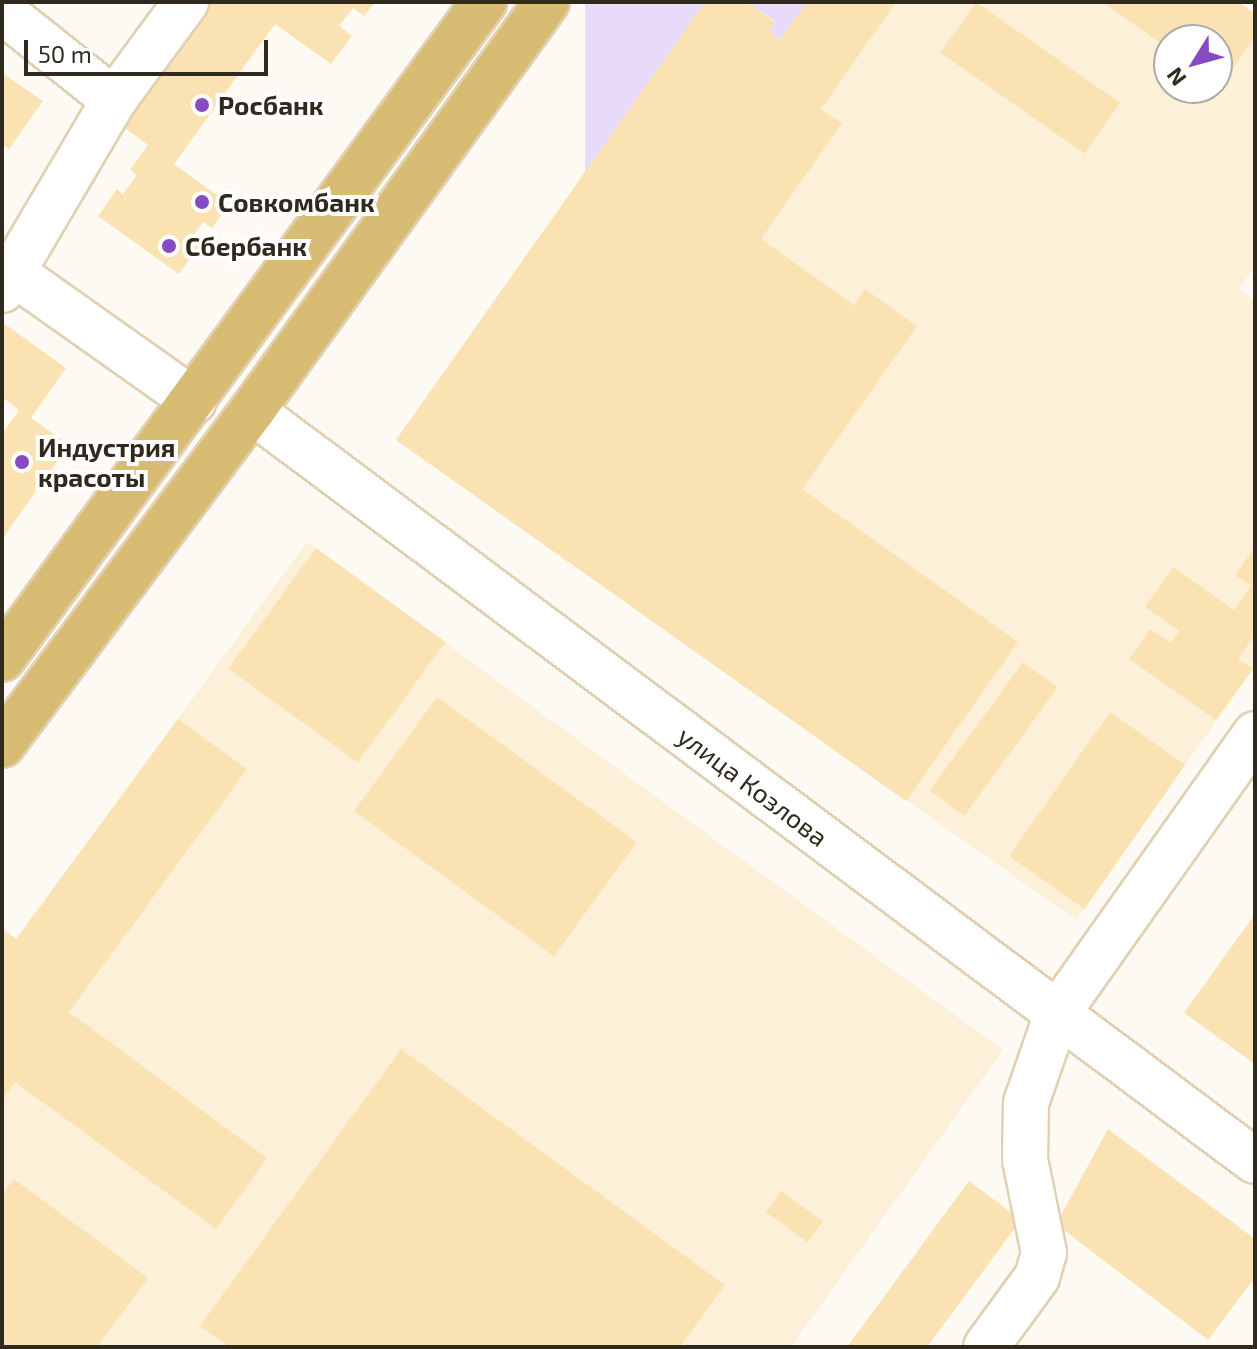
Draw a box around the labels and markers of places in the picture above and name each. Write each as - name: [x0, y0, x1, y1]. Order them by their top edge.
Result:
- place label: Росбанк: [218, 89, 323, 121]
- marker: Росбанк: [193, 96, 211, 114]
- place label: Совкомбанк: [218, 186, 375, 218]
- marker: Совкомбанк: [193, 193, 211, 211]
- place label: Сбербанк: [185, 230, 307, 262]
- marker: Сбербанк: [160, 237, 178, 255]
- place label: Индустрия красоты: [38, 431, 176, 492]
- marker: Индустрия красоты: [13, 453, 31, 471]

